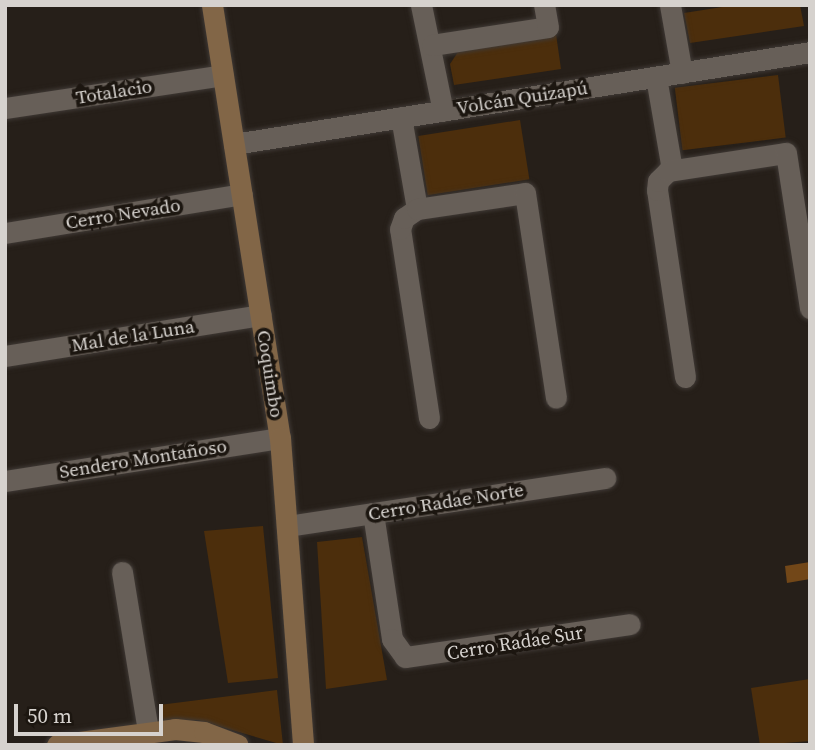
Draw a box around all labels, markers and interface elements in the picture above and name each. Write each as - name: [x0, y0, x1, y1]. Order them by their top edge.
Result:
- street label: Totalacio: [74, 75, 154, 109]
- street label: Volcán Quizapú: [455, 76, 589, 120]
- street label: Cerro Nevado: [64, 194, 182, 234]
- street label: Mal de la Luna: [70, 315, 196, 357]
- street label: Coquimbo: [252, 329, 288, 419]
- street label: Sendero Montañoso: [58, 435, 228, 483]
- street label: Cerro Radae Norte: [367, 478, 525, 526]
- street label: Cerro Radae Sur: [445, 621, 585, 665]
- scale bar: [18, 690, 166, 734]
- text: 50 m: [27, 701, 72, 730]

